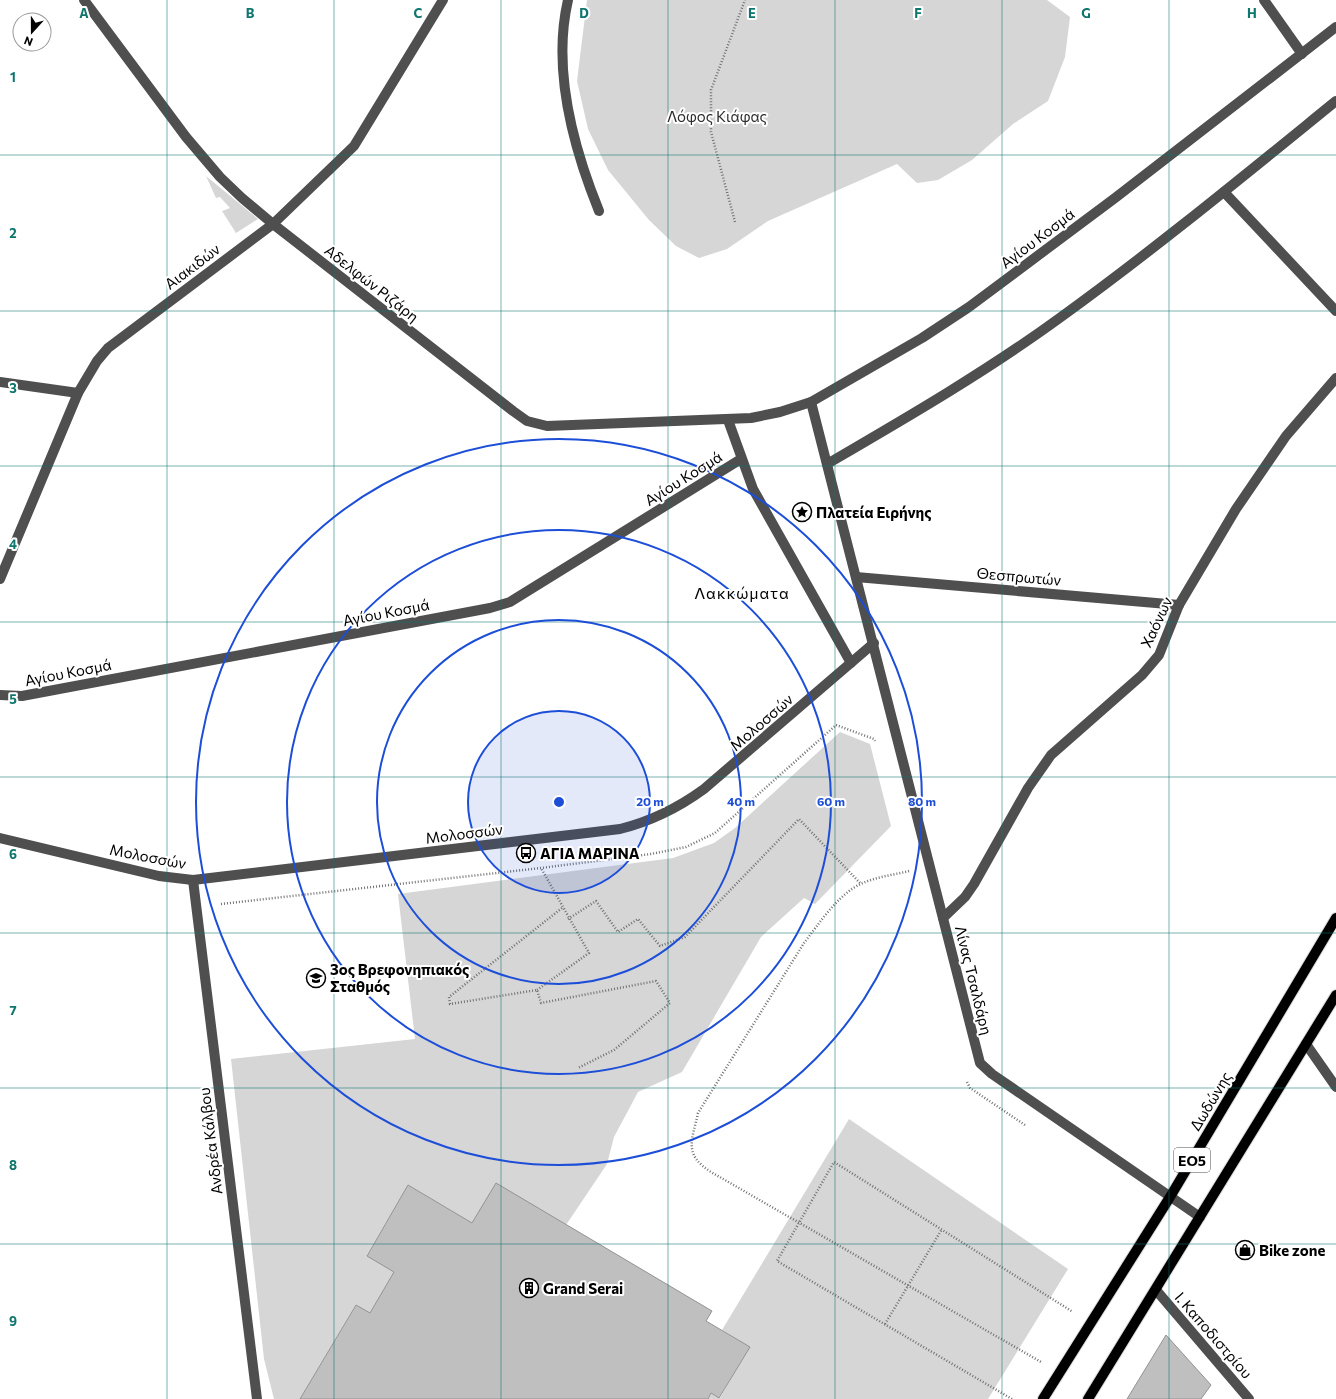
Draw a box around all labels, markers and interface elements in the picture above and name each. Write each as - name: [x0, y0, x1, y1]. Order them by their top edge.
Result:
- text: A: [79, 5, 89, 21]
- text: B: [246, 5, 255, 21]
- text: C: [414, 5, 423, 21]
- text: D: [579, 5, 589, 21]
- text: E: [748, 5, 756, 21]
- text: F: [914, 5, 922, 21]
- text: G: [1081, 5, 1091, 21]
- text: H: [1247, 5, 1257, 21]
- north arrow: [12, 12, 52, 52]
- text: N: [22, 34, 34, 49]
- text: 1: [10, 69, 16, 85]
- park label: Λόφος Κιάφας: [667, 107, 767, 125]
- street label: Αγίου Κοσμά: [996, 204, 1078, 272]
- text: 2: [9, 225, 17, 241]
- street label: Αιακιδών: [161, 239, 224, 293]
- street label: Αδελφών Ριζάρη: [321, 241, 423, 325]
- text: 3: [9, 380, 17, 396]
- street label: Αγίου Κοσμά: [641, 447, 725, 509]
- place icon: Πλατεία Ειρήνης: [791, 501, 813, 523]
- place label: Πλατεία Ειρήνης: [816, 503, 932, 521]
- text: 4: [9, 536, 17, 552]
- street label: Θεσπρωτών: [976, 563, 1062, 589]
- district label: Λακκώματα: [694, 583, 790, 602]
- street label: Χαόνων: [1136, 593, 1176, 650]
- street label: Αγίου Κοσμά: [341, 595, 431, 629]
- street label: Αγίου Κοσμά: [23, 655, 113, 689]
- street label: Μολοσσών: [726, 690, 796, 754]
- text: 5: [9, 691, 17, 707]
- text: 20 m: [636, 794, 664, 808]
- text: 40 m: [727, 794, 755, 808]
- text: 60 m: [817, 794, 845, 808]
- text: 80 m: [908, 794, 936, 808]
- centre of rings: [552, 795, 566, 809]
- street label: Μολοσσών: [424, 819, 504, 847]
- street label: Μολοσσών: [108, 840, 188, 872]
- bus stop icon: ΑΓΙΑ ΜΑΡΙΝΑ: [515, 842, 537, 864]
- place label: ΑΓΙΑ ΜΑΡΙΝΑ: [540, 844, 640, 862]
- text: 6: [9, 846, 17, 862]
- street label: Λίνας Τσαλδάρη: [952, 924, 996, 1036]
- place label: 3ος Βρεφονηπιακός Σταθμός: [330, 960, 469, 995]
- school or university icon: 3ος Βρεφονηπιακός Σταθμός: [305, 967, 327, 989]
- text: 7: [9, 1002, 17, 1018]
- street label: Δωδώνης: [1185, 1068, 1235, 1134]
- street label: Ανδρέα Κάλβου: [195, 1087, 225, 1195]
- road number: ΕΟ5: [1174, 1148, 1210, 1172]
- text: 8: [9, 1157, 17, 1173]
- shop icon: Bike zone: [1234, 1239, 1256, 1261]
- place label: Bike zone: [1259, 1241, 1325, 1259]
- building icon: Grand Serai: [518, 1277, 540, 1299]
- place label: Grand Serai: [543, 1279, 623, 1297]
- street label: Ι. Καποδιστρίου: [1172, 1288, 1256, 1382]
- text: 9: [9, 1313, 17, 1329]

